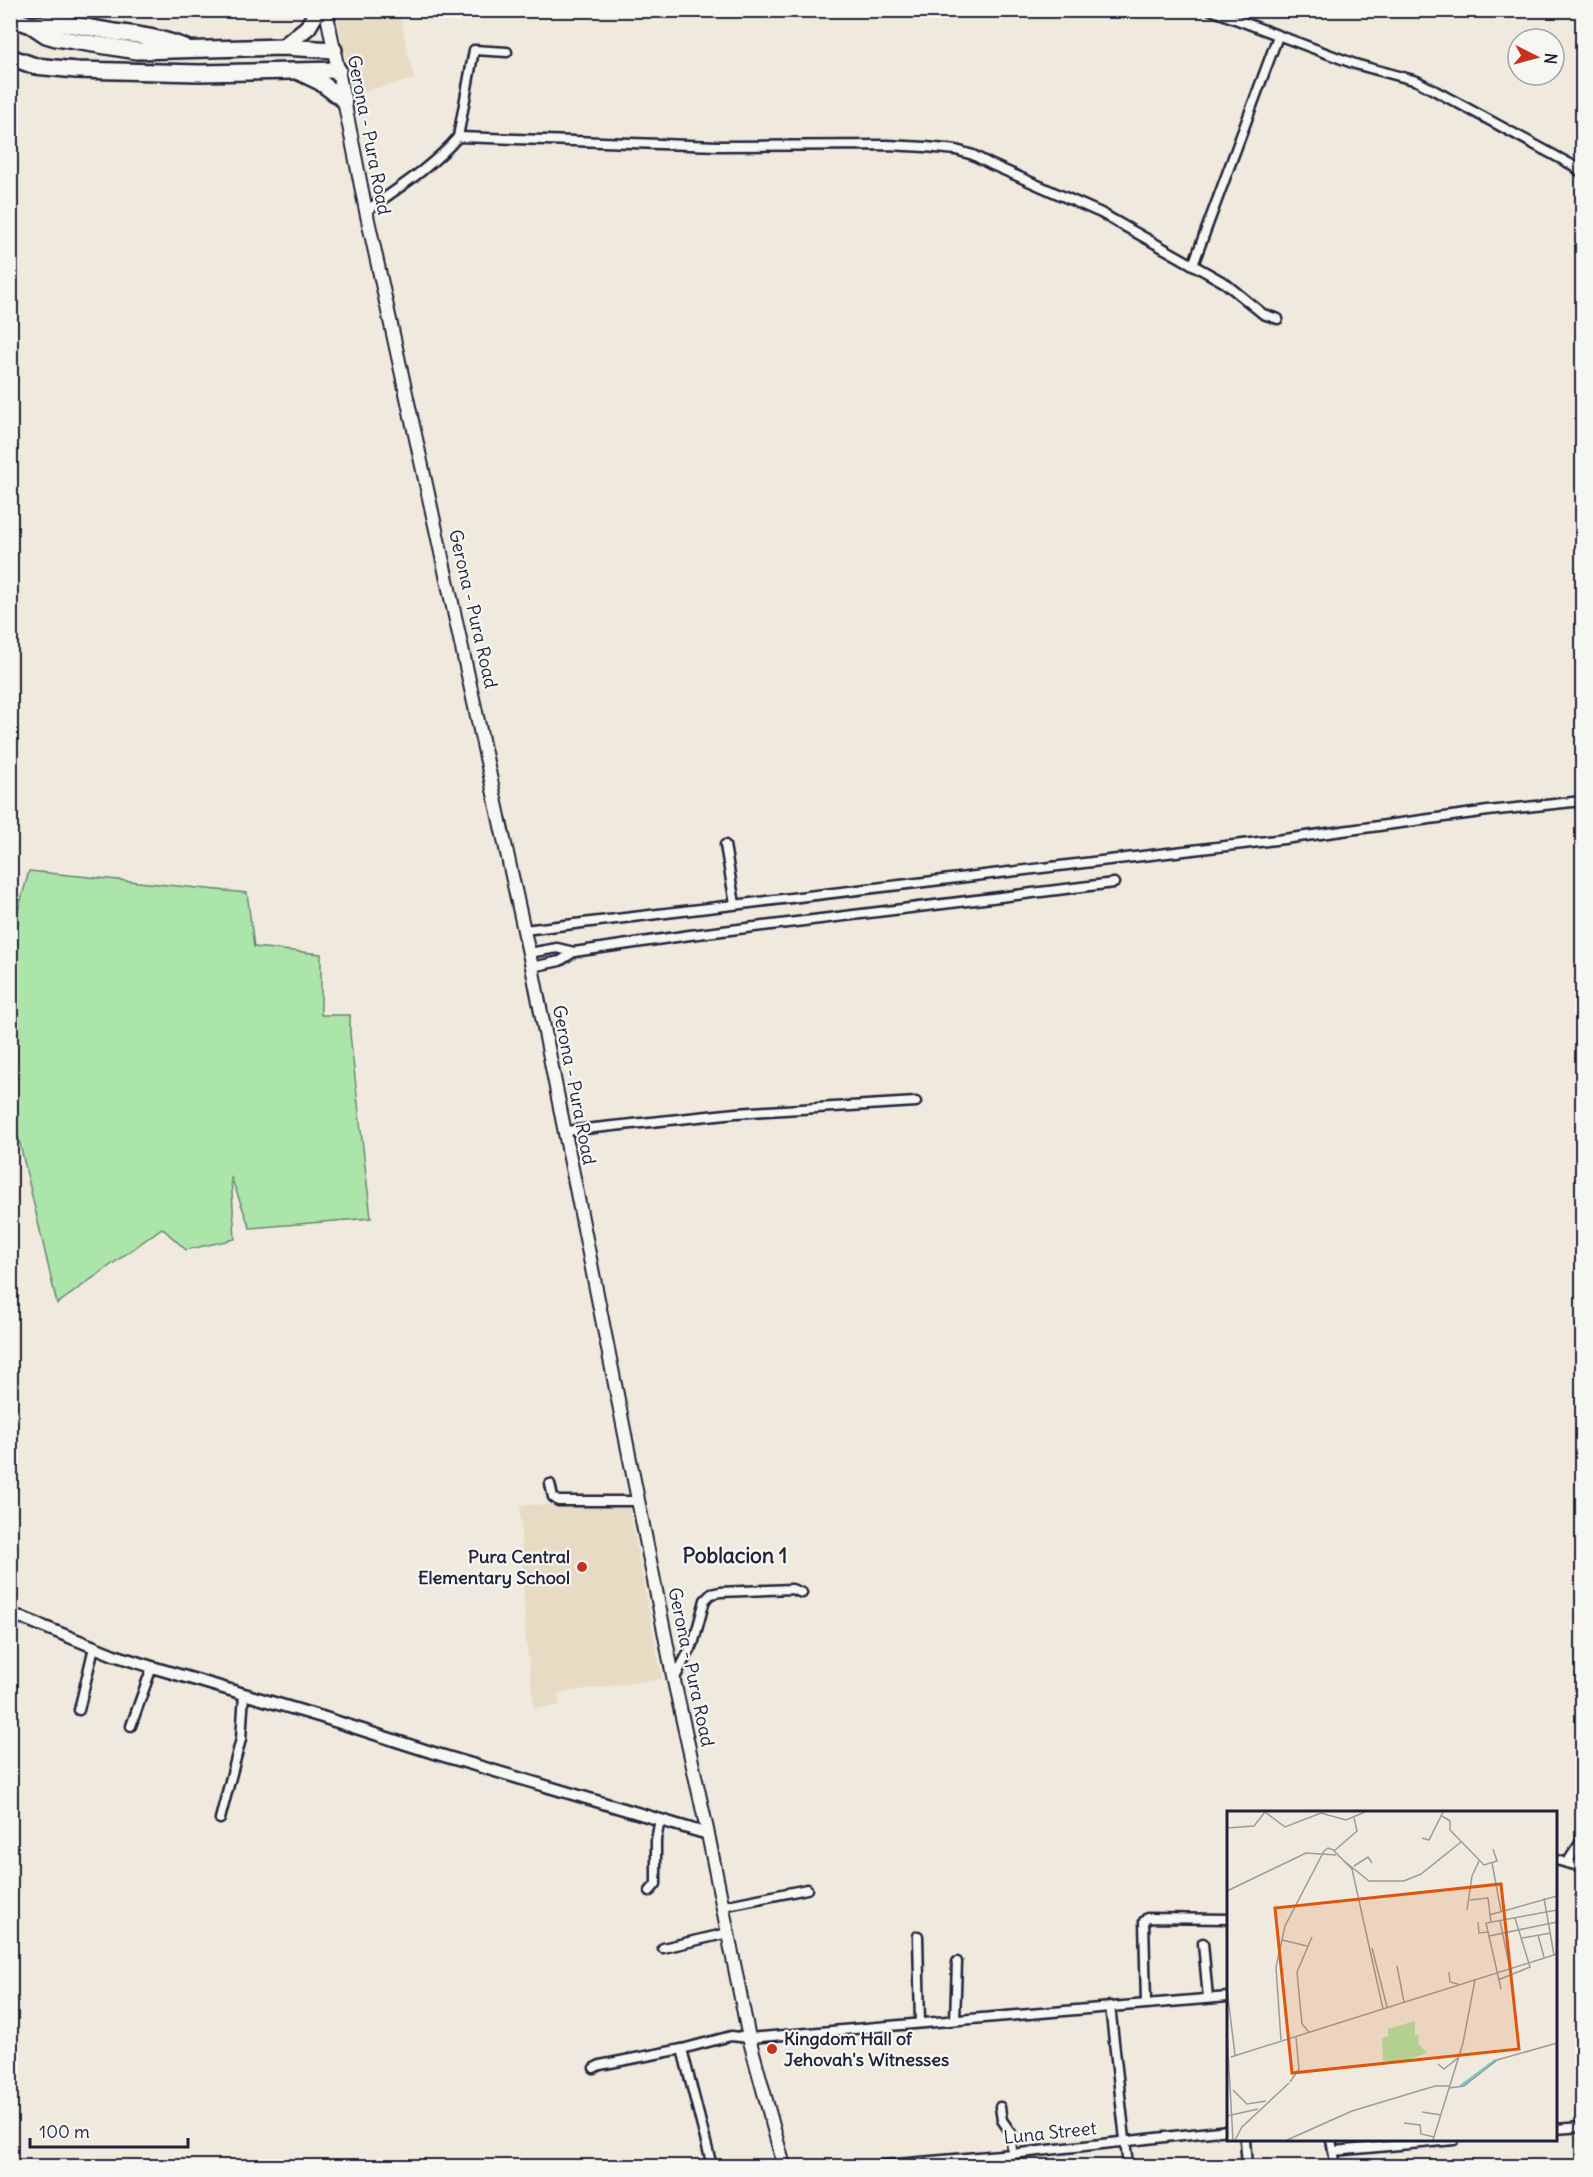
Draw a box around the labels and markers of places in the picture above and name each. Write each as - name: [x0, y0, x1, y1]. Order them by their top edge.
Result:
- place label: Pura Central Elementary School: [418, 1545, 570, 1589]
- marker: Pura Central Elementary School: [575, 1560, 589, 1574]
- place label: Kingdom Hall of Jehovah's Witnesses: [784, 2027, 949, 2071]
- marker: Kingdom Hall of Jehovah's Witnesses: [765, 2042, 779, 2056]

